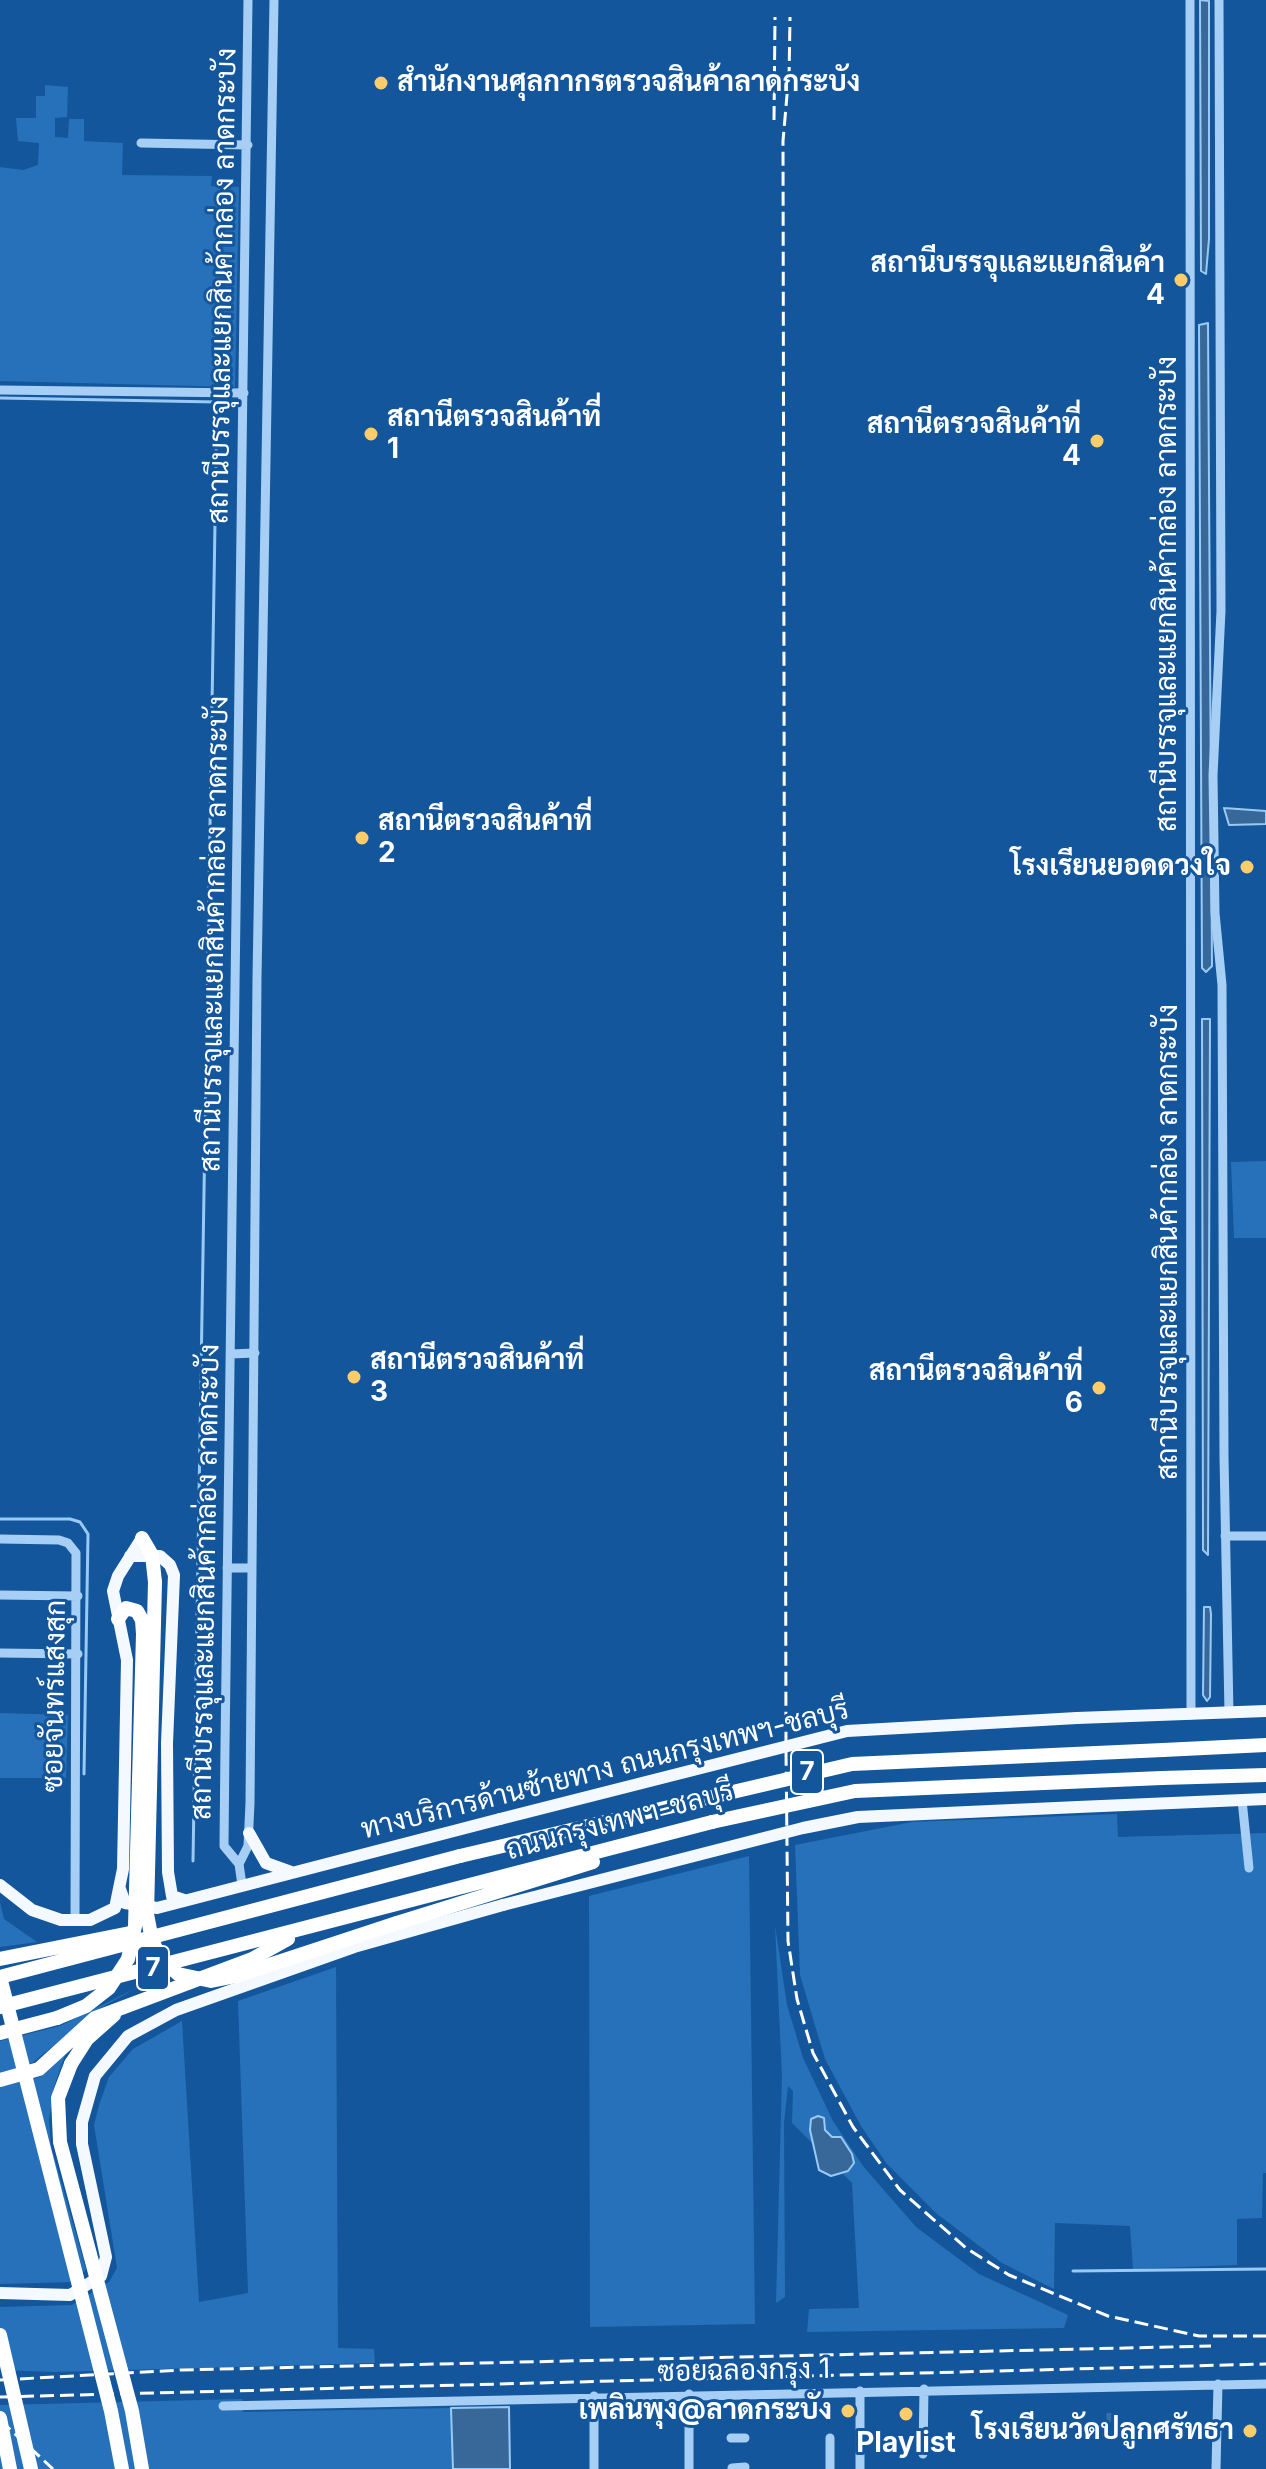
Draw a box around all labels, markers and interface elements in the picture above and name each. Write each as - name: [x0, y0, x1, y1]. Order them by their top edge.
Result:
- street label: สถานีบรรจุและแยกสินค้ากล่อง ลาดกระบัง: [202, 48, 244, 524]
- place label: สำนักงานศุลกากรตรวจสินค้าลาดกระบัง: [397, 66, 860, 100]
- marker: สำนักงานศุลกากรตรวจสินค้าลาดกระบัง: [372, 74, 390, 92]
- place label: สถานีบรรจุและแยกสินค้า 4: [870, 247, 1165, 313]
- marker: สถานีบรรจุและแยกสินค้า 4: [1172, 271, 1190, 289]
- street label: สถานีบรรจุและแยกสินค้ากล่อง ลาดกระบัง: [1151, 356, 1185, 832]
- place label: สถานีตรวจสินค้าที่ 1: [387, 401, 601, 467]
- place label: สถานีตรวจสินค้าที่ 4: [867, 408, 1081, 474]
- marker: สถานีตรวจสินค้าที่ 1: [362, 425, 380, 443]
- marker: สถานีตรวจสินค้าที่ 4: [1088, 432, 1106, 450]
- street label: สถานีบรรจุและแยกสินค้ากล่อง ลาดกระบัง: [194, 696, 236, 1172]
- place label: สถานีตรวจสินค้าที่ 2: [378, 805, 592, 871]
- marker: สถานีตรวจสินค้าที่ 2: [353, 829, 371, 847]
- place label: โรงเรียนยอดดวงใจ: [1010, 850, 1231, 884]
- marker: โรงเรียนยอดดวงใจ: [1238, 858, 1256, 876]
- street label: สถานีบรรจุและแยกสินค้ากล่อง ลาดกระบัง: [1152, 1004, 1186, 1480]
- street label: สถานีบรรจุและแยกสินค้ากล่อง ลาดกระบัง: [185, 1344, 227, 1820]
- place label: สถานีตรวจสินค้าที่ 3: [370, 1344, 584, 1410]
- place label: สถานีตรวจสินค้าที่ 6: [869, 1355, 1083, 1421]
- marker: สถานีตรวจสินค้าที่ 3: [345, 1368, 363, 1386]
- marker: สถานีตรวจสินค้าที่ 6: [1090, 1379, 1108, 1397]
- street label: ซอยจันทร์แสงสุก: [37, 1599, 73, 1793]
- street label: ทางบริการด้านซ้ายทาง ถนนกรุงเทพฯ-ชลบุรี: [358, 1693, 852, 1847]
- road number: 7: [791, 1750, 823, 1794]
- street label: ถนนกรุงเทพฯ-ชลบุรี: [502, 1774, 738, 1868]
- road number: 7: [137, 1946, 169, 1990]
- street label: ซอยฉลองกรุง 1: [657, 2353, 831, 2389]
- place label: เพลินพุง@ลาดกระบัง: [579, 2394, 832, 2428]
- marker: เพลินพุง@ลาดกระบัง: [839, 2402, 857, 2420]
- marker: Playlist: [897, 2405, 915, 2423]
- place label: โรงเรียนวัดปลูกศรัทธา: [972, 2414, 1234, 2448]
- marker: โรงเรียนวัดปลูกศรัทธา: [1241, 2422, 1259, 2440]
- place label: Playlist: [856, 2427, 956, 2461]

